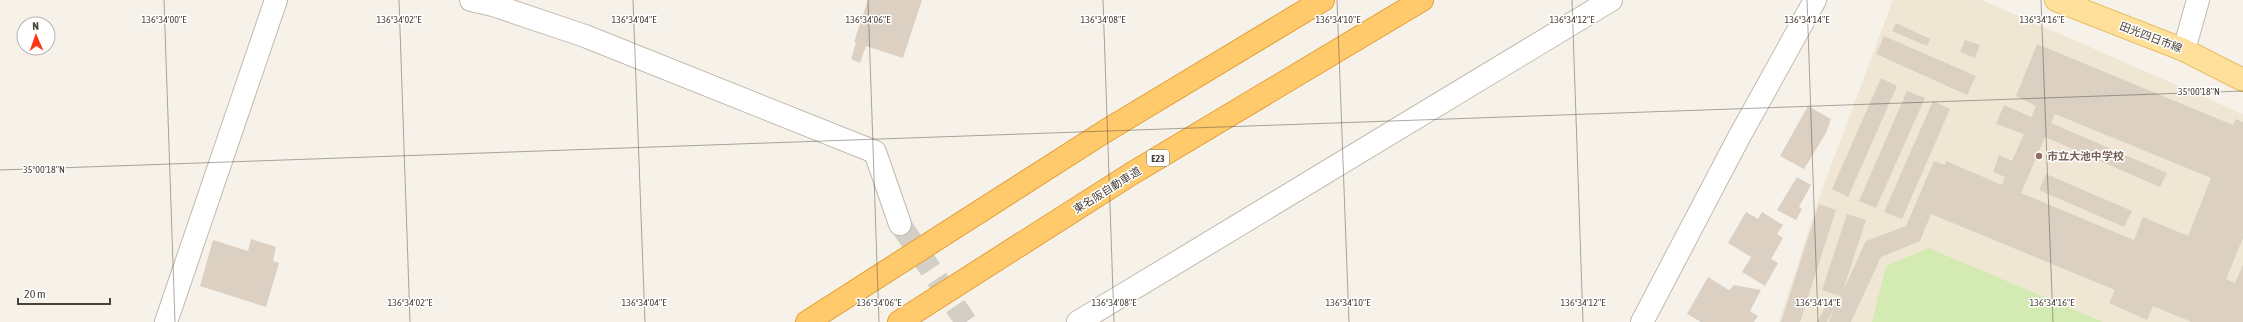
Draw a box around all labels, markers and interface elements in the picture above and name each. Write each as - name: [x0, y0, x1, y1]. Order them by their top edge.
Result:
- text: 136°34'00"E: [142, 14, 187, 25]
- text: 136°34'02"E: [377, 14, 422, 25]
- text: 136°34'04"E: [612, 14, 657, 25]
- text: 136°34'06"E: [846, 14, 891, 25]
- text: 136°34'08"E: [1081, 14, 1126, 25]
- text: 136°34'10"E: [1316, 14, 1361, 25]
- text: 136°34'12"E: [1550, 14, 1595, 25]
- text: 136°34'14"E: [1785, 14, 1830, 25]
- text: 136°34'16"E: [2020, 14, 2065, 25]
- north arrow: [16, 16, 56, 56]
- text: N: [32, 20, 39, 32]
- street label: 田光四日市線: [2118, 20, 2184, 54]
- text: 35°00'18"N: [2178, 86, 2220, 97]
- road number: E23: [1147, 150, 1169, 166]
- place label: 市立大池中学校: [2047, 150, 2124, 162]
- marker: 市立大池中学校: [2034, 151, 2044, 161]
- text: 35°00'18"N: [23, 164, 65, 175]
- street label: 東名阪自動車道: [1071, 165, 1143, 215]
- scale bar: [18, 280, 110, 306]
- text: 20 m: [24, 287, 46, 301]
- text: 136°34'02"E: [388, 297, 433, 308]
- text: 136°34'04"E: [622, 297, 667, 308]
- text: 136°34'06"E: [857, 297, 902, 308]
- text: 136°34'08"E: [1092, 297, 1137, 308]
- text: 136°34'10"E: [1326, 297, 1371, 308]
- text: 136°34'12"E: [1561, 297, 1606, 308]
- text: 136°34'14"E: [1796, 297, 1841, 308]
- text: 136°34'16"E: [2030, 297, 2075, 308]

